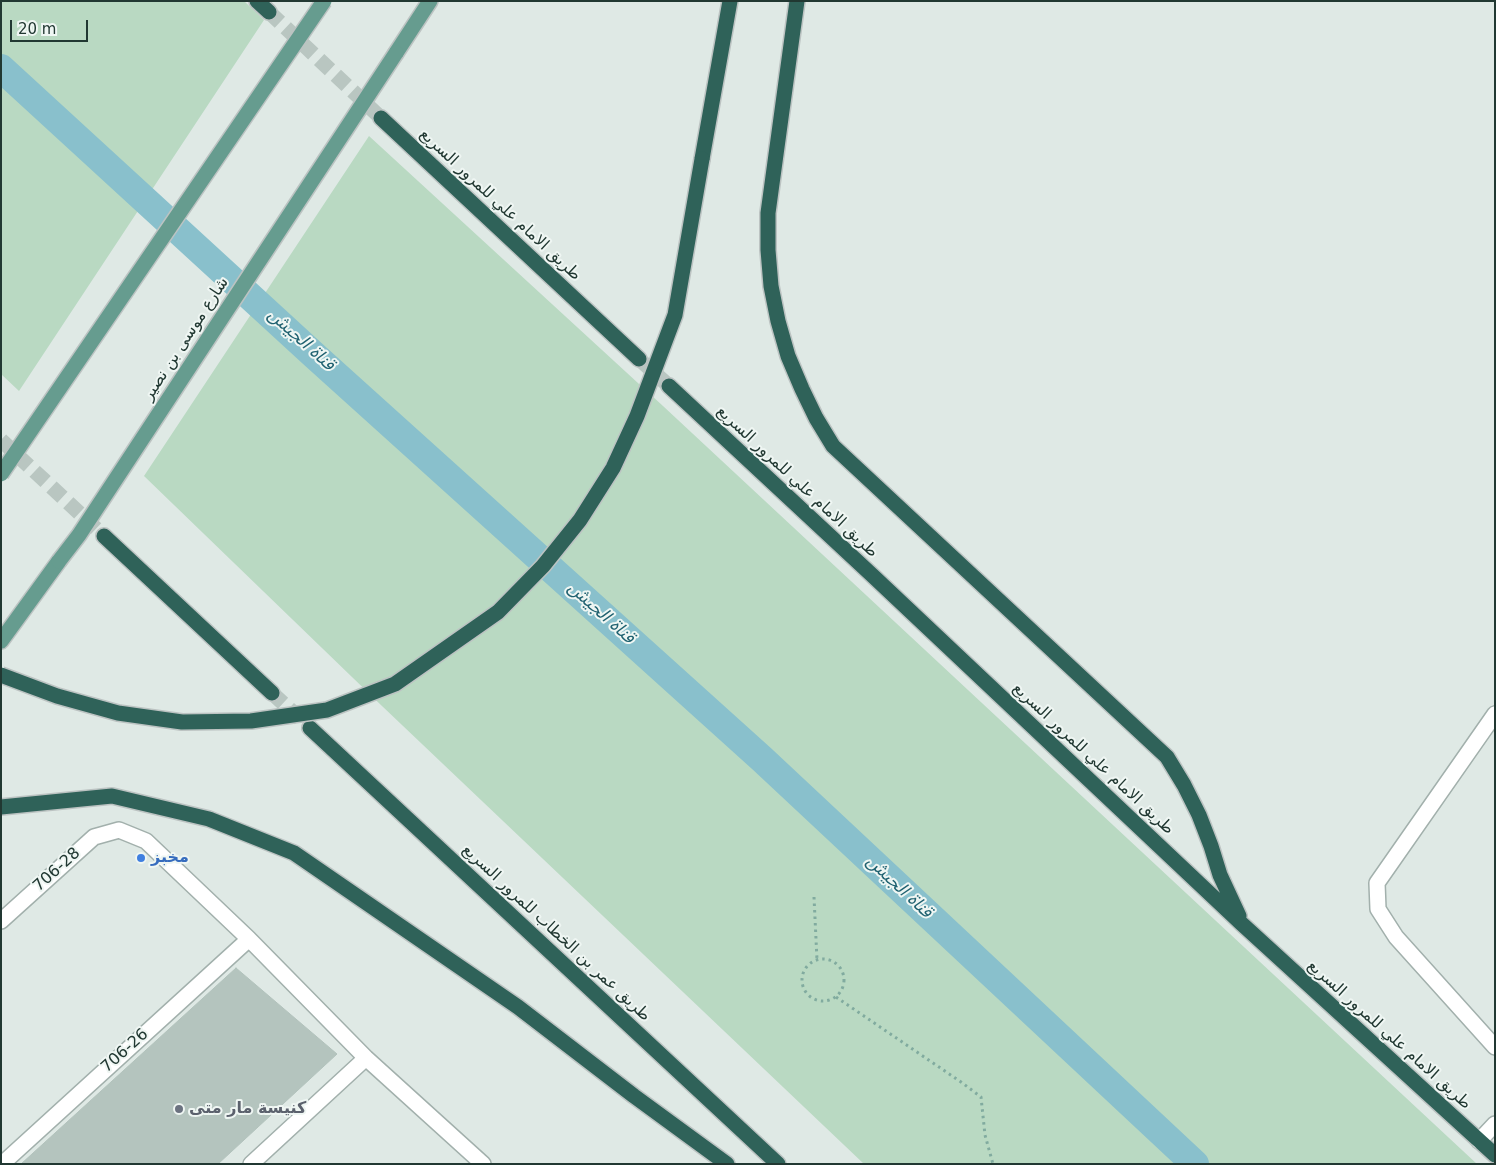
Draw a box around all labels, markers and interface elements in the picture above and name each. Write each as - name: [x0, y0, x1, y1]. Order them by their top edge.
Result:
- scale bar: [12, 10, 90, 42]
- text: 20 m: [18, 20, 56, 38]
- street label: طريق الامام علي للمرور السريع: [415, 125, 585, 285]
- street label: شارع موسى بن نصير: [139, 274, 233, 404]
- water label: قناة الجيش: [263, 304, 339, 376]
- street label: طريق الامام علي للمرور السريع: [712, 402, 882, 562]
- water label: قناة الجيش: [563, 577, 639, 649]
- street label: طريق الامام علي للمرور السريع: [1008, 679, 1178, 839]
- street label: طريق عمر بن الخطاب للمرور السريع: [458, 840, 654, 1026]
- street label: 706-28: [30, 844, 84, 896]
- place label: مخبز: [151, 848, 189, 868]
- water label: قناة الجيش: [861, 851, 937, 923]
- marker: مخبز: [135, 852, 147, 864]
- street label: طريق الامام علي للمرور السريع: [1303, 956, 1475, 1114]
- street label: 706-26: [98, 1025, 152, 1077]
- place label: كنيسة مار متى: [189, 1099, 306, 1119]
- marker: كنيسة مار متى: [173, 1103, 185, 1115]

